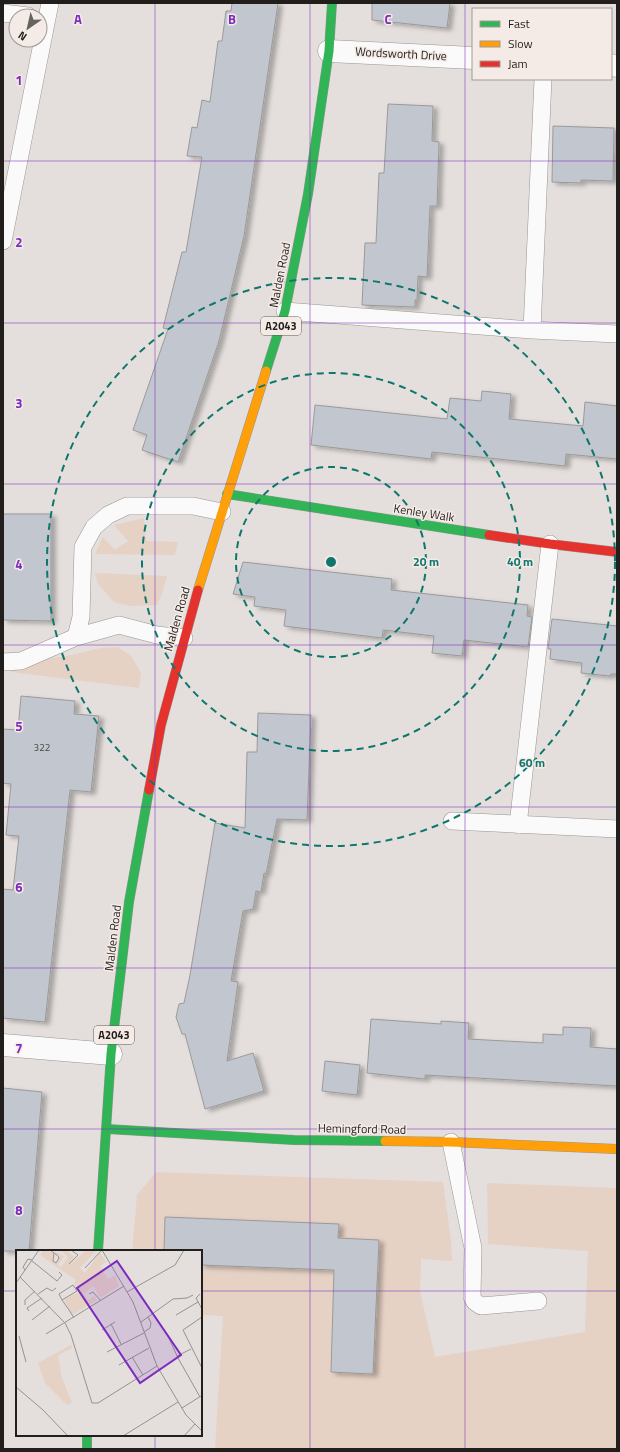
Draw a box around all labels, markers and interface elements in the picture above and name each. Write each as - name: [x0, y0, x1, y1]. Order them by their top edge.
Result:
- north arrow: [8, 8, 48, 48]
- legend: [472, 8, 612, 80]
- text: A: [74, 9, 82, 29]
- text: B: [228, 9, 236, 29]
- text: C: [384, 9, 392, 29]
- text: Fast: [508, 14, 531, 33]
- text: N: [15, 28, 30, 45]
- text: Slow: [508, 34, 533, 53]
- street label: Wordsworth Drive: [355, 42, 447, 65]
- text: Jam: [508, 54, 528, 73]
- text: 1: [15, 70, 23, 90]
- text: 2: [15, 232, 23, 252]
- street label: Malden Road: [264, 241, 295, 309]
- road number: A2043: [261, 317, 301, 335]
- text: 3: [15, 393, 23, 413]
- street label: Kenley Walk: [392, 498, 456, 527]
- text: 20 m: [413, 552, 439, 571]
- text: 40 m: [507, 552, 533, 571]
- text: 4: [15, 554, 23, 574]
- centre of rings: [324, 555, 338, 569]
- street label: Malden Road: [158, 584, 195, 653]
- text: 5: [15, 716, 23, 736]
- house number: 322: [34, 740, 50, 755]
- text: 60 m: [519, 753, 545, 772]
- text: 6: [15, 877, 23, 897]
- street label: Malden Road: [99, 904, 126, 972]
- road number: A2043: [94, 1026, 134, 1044]
- text: 7: [15, 1038, 23, 1058]
- street label: Hemingford Road: [318, 1118, 406, 1139]
- text: 8: [15, 1200, 23, 1220]
- inset map: [16, 1250, 202, 1436]

